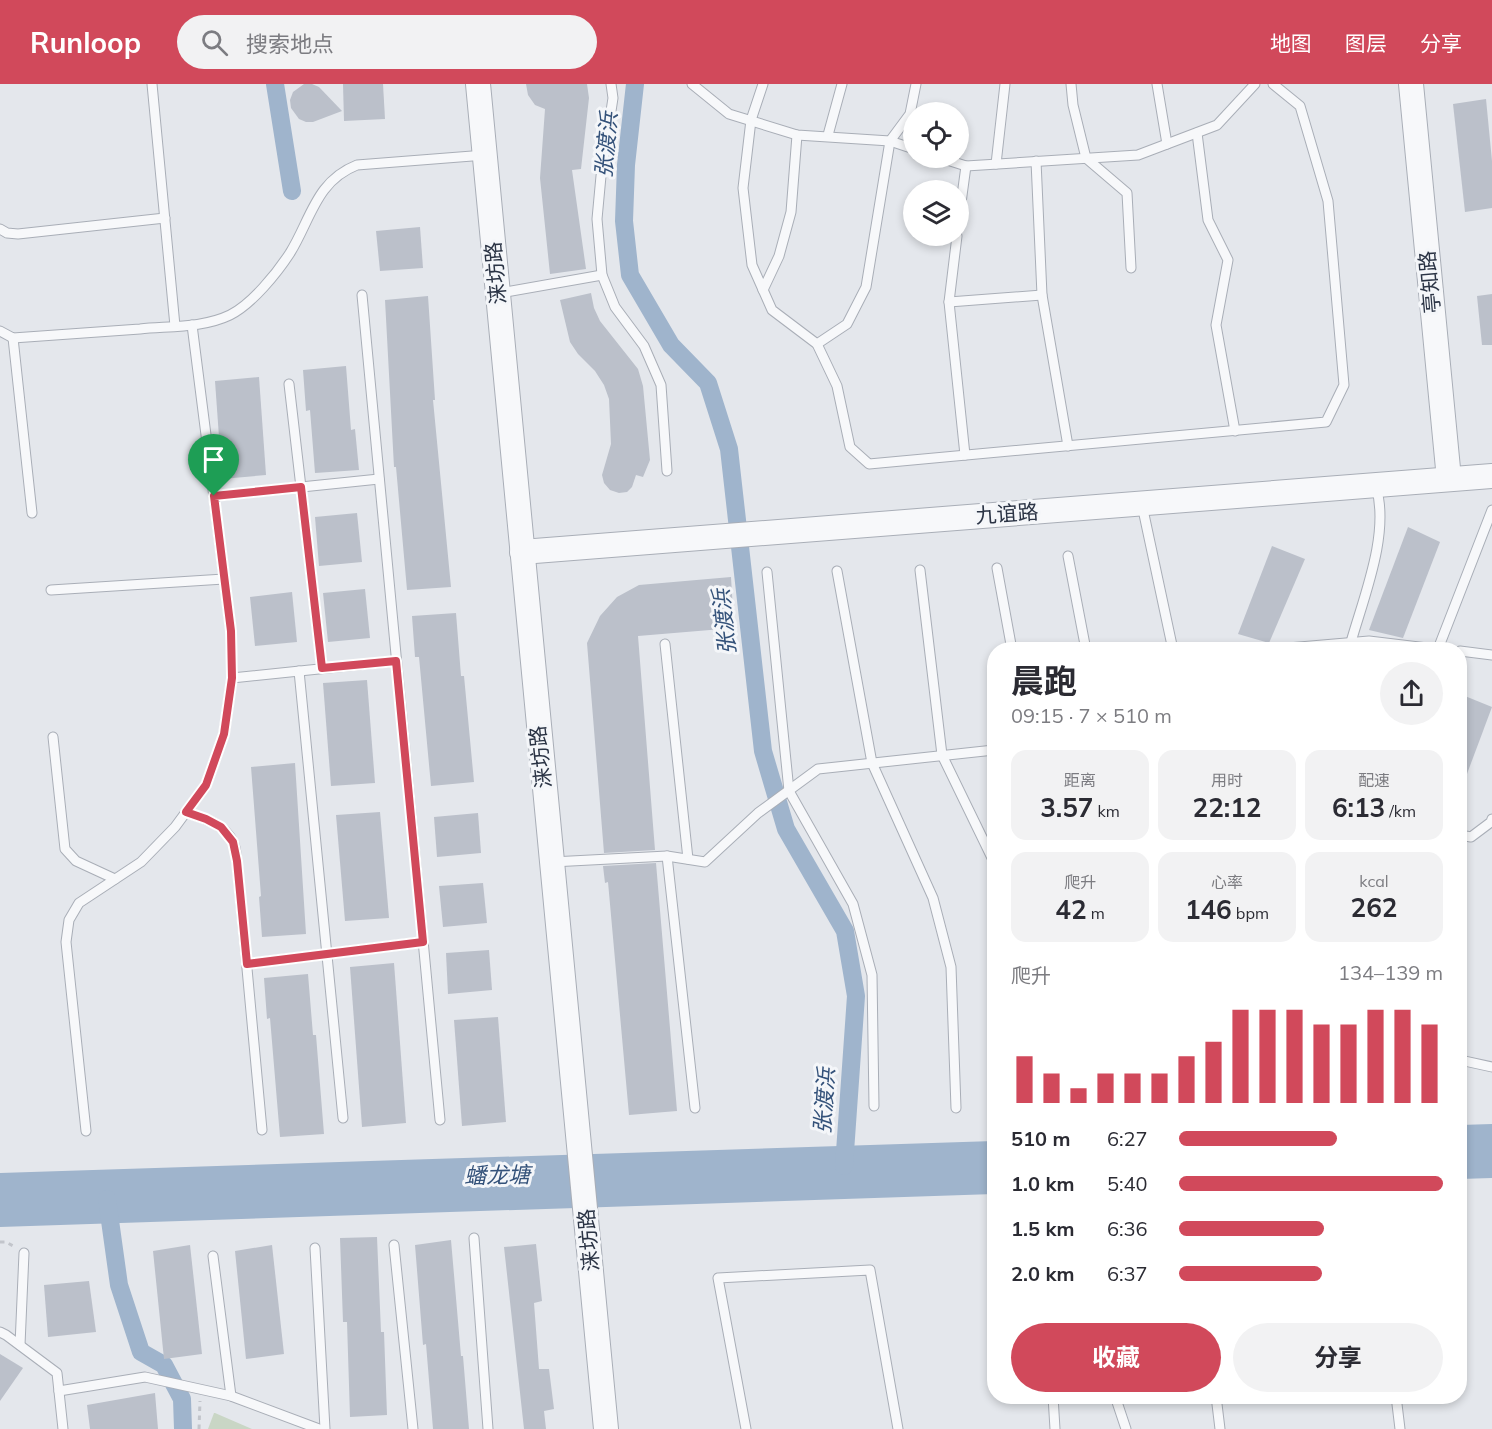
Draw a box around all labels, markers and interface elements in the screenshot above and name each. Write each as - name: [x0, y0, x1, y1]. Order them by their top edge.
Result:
- search box: [177, 15, 597, 69]
- text: Runloop: [30, 25, 141, 60]
- icon: search: [198, 26, 231, 59]
- text: 搜索地点: [246, 30, 334, 58]
- text: 地图: [1270, 30, 1312, 56]
- text: 图层: [1345, 30, 1387, 56]
- text: 分享: [1420, 30, 1462, 56]
- map controls: [903, 102, 969, 246]
- button: locate: [903, 102, 969, 168]
- water label: 张渡浜: [589, 109, 623, 179]
- button: layers: [903, 180, 969, 246]
- street label: 涞坊路: [479, 241, 511, 306]
- street label: 亭知路: [1413, 250, 1445, 315]
- pin: [188, 434, 239, 496]
- icon: arrive: [197, 443, 230, 476]
- street label: 九谊路: [975, 498, 1039, 528]
- water label: 张渡浜: [706, 586, 741, 656]
- text: 晨跑: [1011, 660, 1077, 701]
- button: share: [1380, 662, 1443, 725]
- text: 09:15 · 7 × 510 m: [1011, 703, 1172, 728]
- street label: 涞坊路: [524, 724, 556, 790]
- text: 距离: [1064, 770, 1096, 790]
- text: 用时: [1211, 770, 1243, 790]
- text: 配速: [1358, 770, 1390, 790]
- text: 3.57: [1040, 791, 1093, 824]
- text: 22:12: [1193, 791, 1261, 824]
- text: 6:13: [1332, 791, 1385, 824]
- text: km: [1093, 801, 1120, 821]
- text: /km: [1385, 801, 1416, 821]
- text: kcal: [1359, 871, 1389, 891]
- text: 爬升: [1064, 872, 1096, 892]
- text: 心率: [1211, 872, 1243, 892]
- text: 262: [1351, 891, 1397, 924]
- text: 42: [1055, 893, 1086, 926]
- text: 146: [1185, 893, 1232, 926]
- text: m: [1086, 903, 1105, 923]
- text: bpm: [1232, 903, 1269, 923]
- text: 134–139 m: [1338, 960, 1443, 985]
- text: 爬升: [1011, 963, 1051, 988]
- water label: 张渡浜: [808, 1065, 840, 1135]
- text: 510 m: [1011, 1126, 1070, 1151]
- text: 6:27: [1107, 1126, 1148, 1151]
- water label: 蟠龙塘: [464, 1160, 534, 1190]
- text: 1.0 km: [1011, 1171, 1074, 1196]
- text: 5:40: [1107, 1171, 1148, 1196]
- street label: 涞坊路: [572, 1208, 604, 1273]
- text: 1.5 km: [1011, 1216, 1074, 1241]
- text: 6:36: [1107, 1216, 1148, 1241]
- text: 2.0 km: [1011, 1261, 1074, 1286]
- text: 6:37: [1107, 1261, 1148, 1286]
- button: 收藏: [1011, 1323, 1221, 1392]
- button: 分享: [1233, 1323, 1443, 1392]

